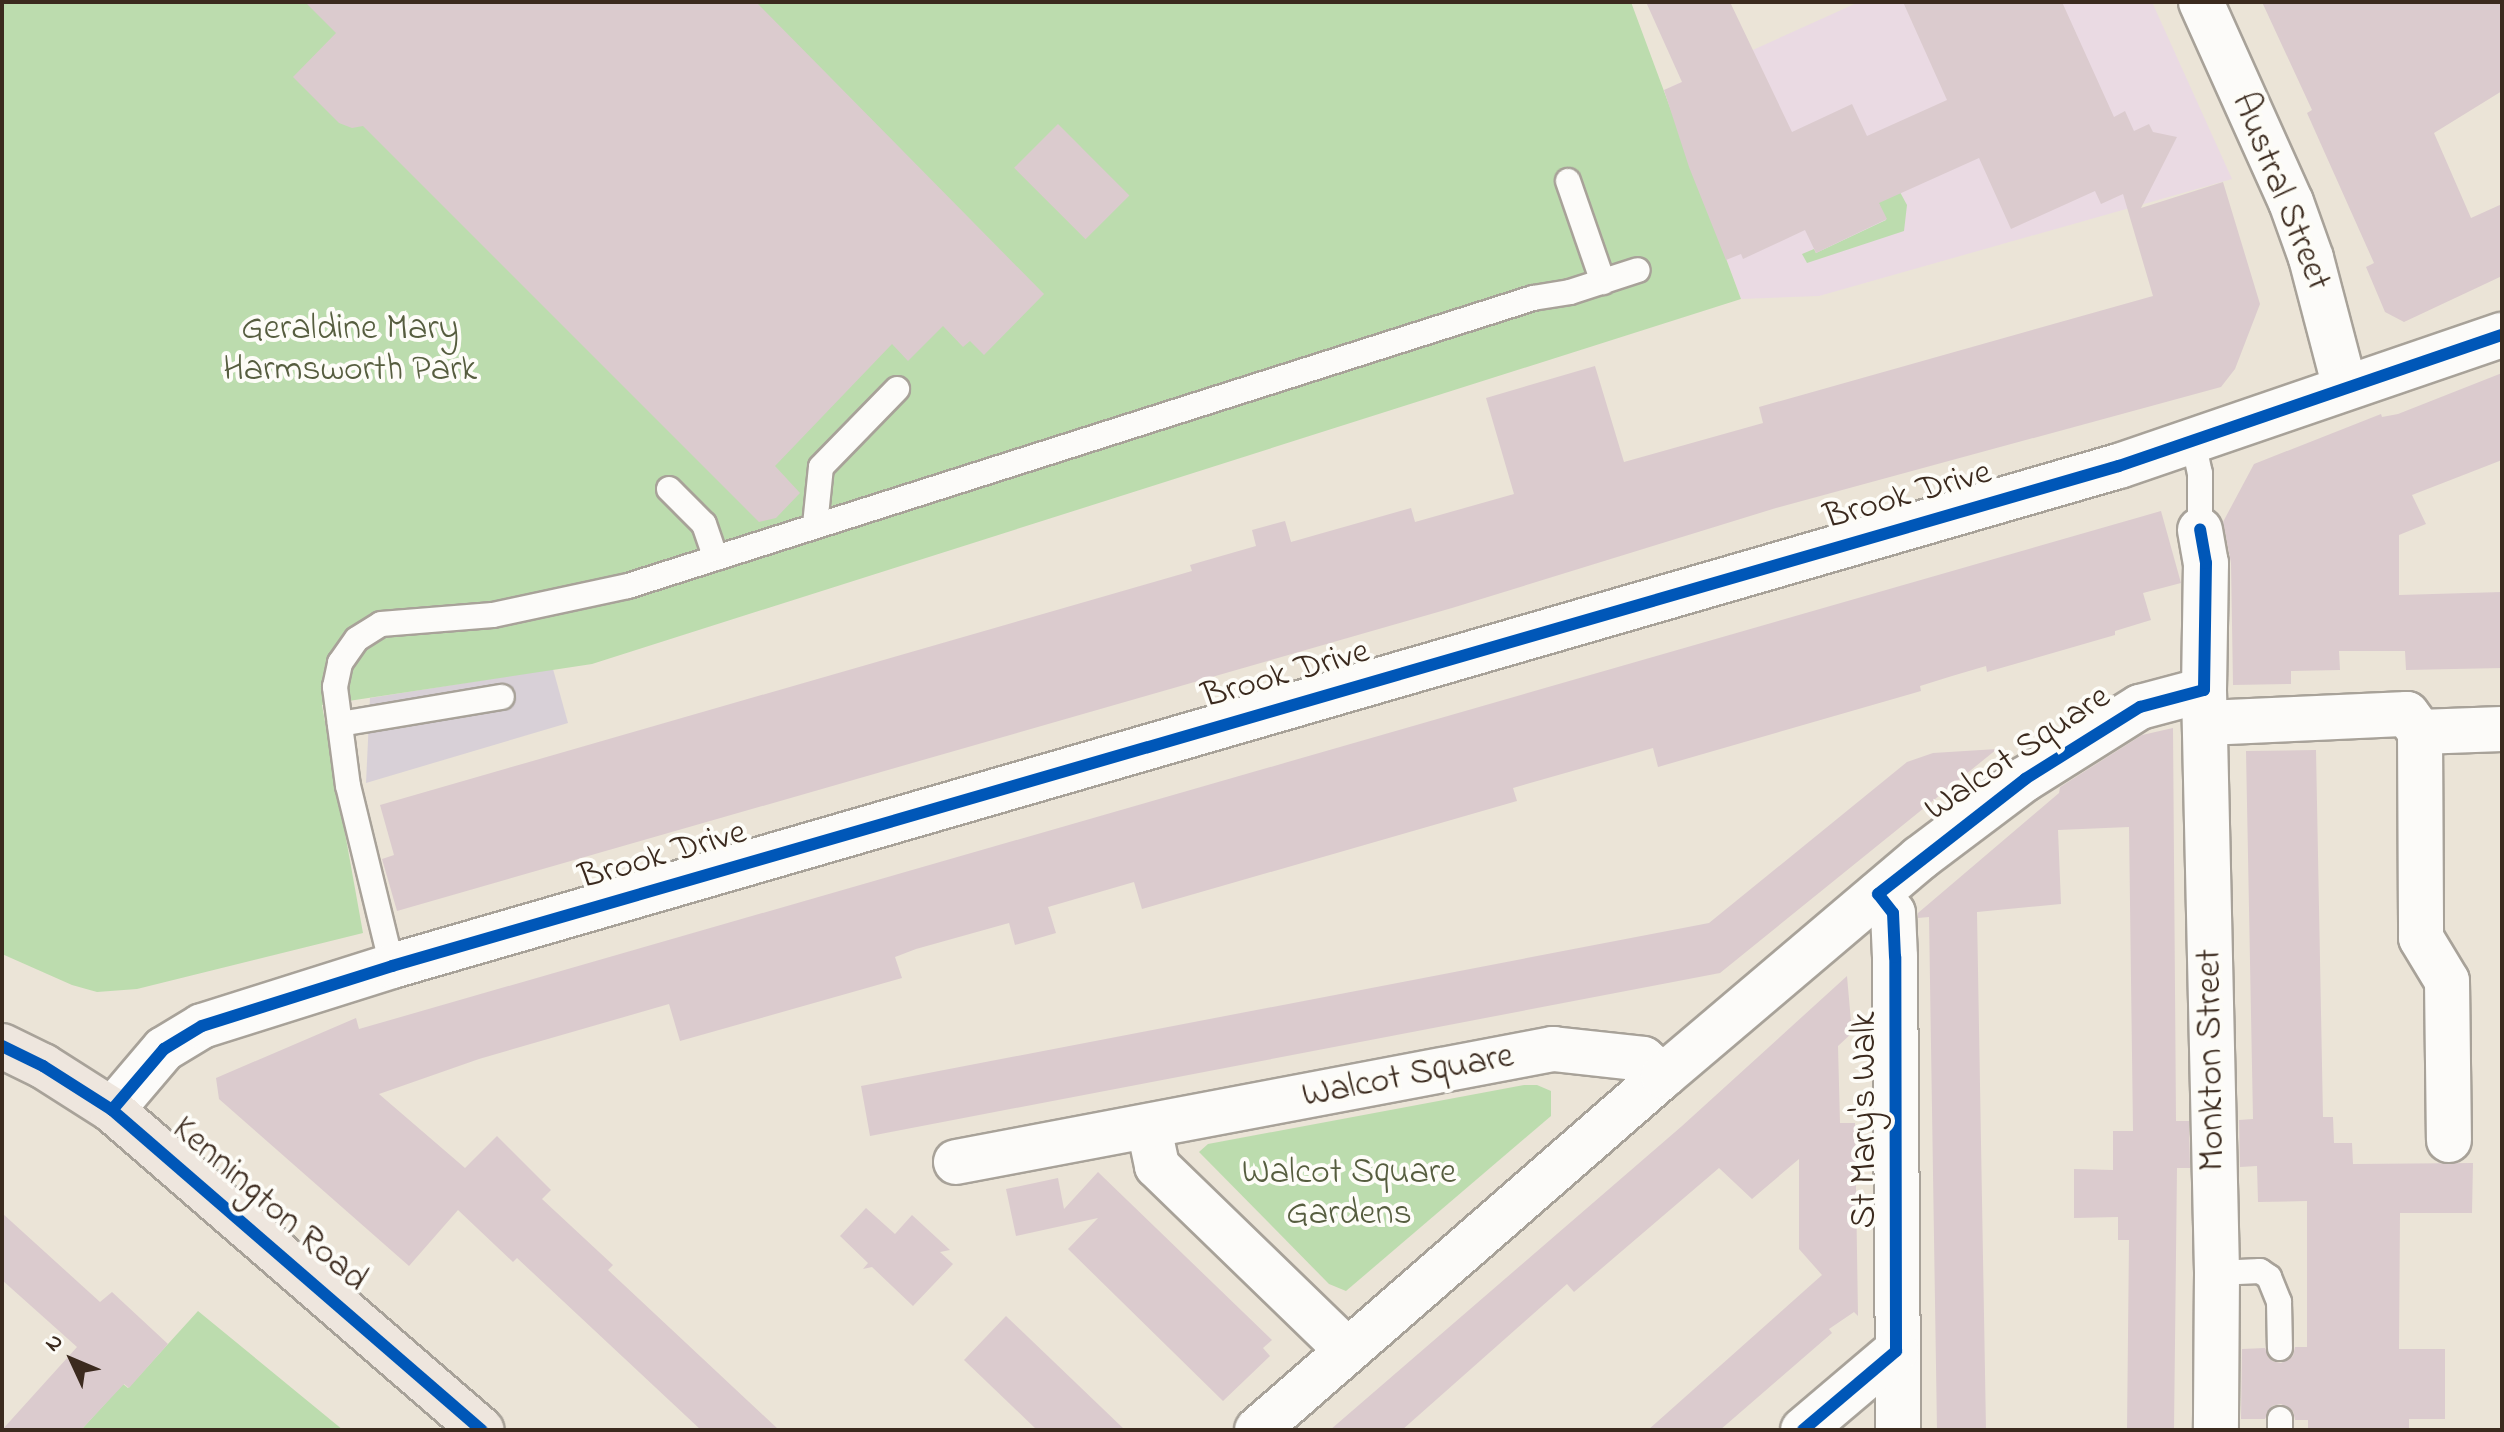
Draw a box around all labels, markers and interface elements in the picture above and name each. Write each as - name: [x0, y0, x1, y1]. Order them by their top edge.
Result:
- street label: Austral Street: [2221, 87, 2339, 297]
- park label: Geraldine Mary Harmsworth Park: [223, 307, 477, 392]
- street label: Brook Drive: [1820, 452, 1996, 540]
- street label: Brook Drive: [1198, 631, 1374, 719]
- street label: Walcot Square: [1917, 676, 2119, 832]
- street label: Brook Drive: [575, 812, 751, 900]
- street label: Monkton Street: [2188, 948, 2236, 1172]
- street label: St Mary's Walk: [1844, 1012, 1888, 1228]
- street label: Walcot Square: [1299, 1035, 1517, 1119]
- street label: Kennington Road: [162, 1108, 376, 1302]
- park label: Walcot Square Gardens: [1242, 1151, 1456, 1236]
- north arrow: [32, 1320, 112, 1400]
- text: N: [38, 1327, 71, 1360]

